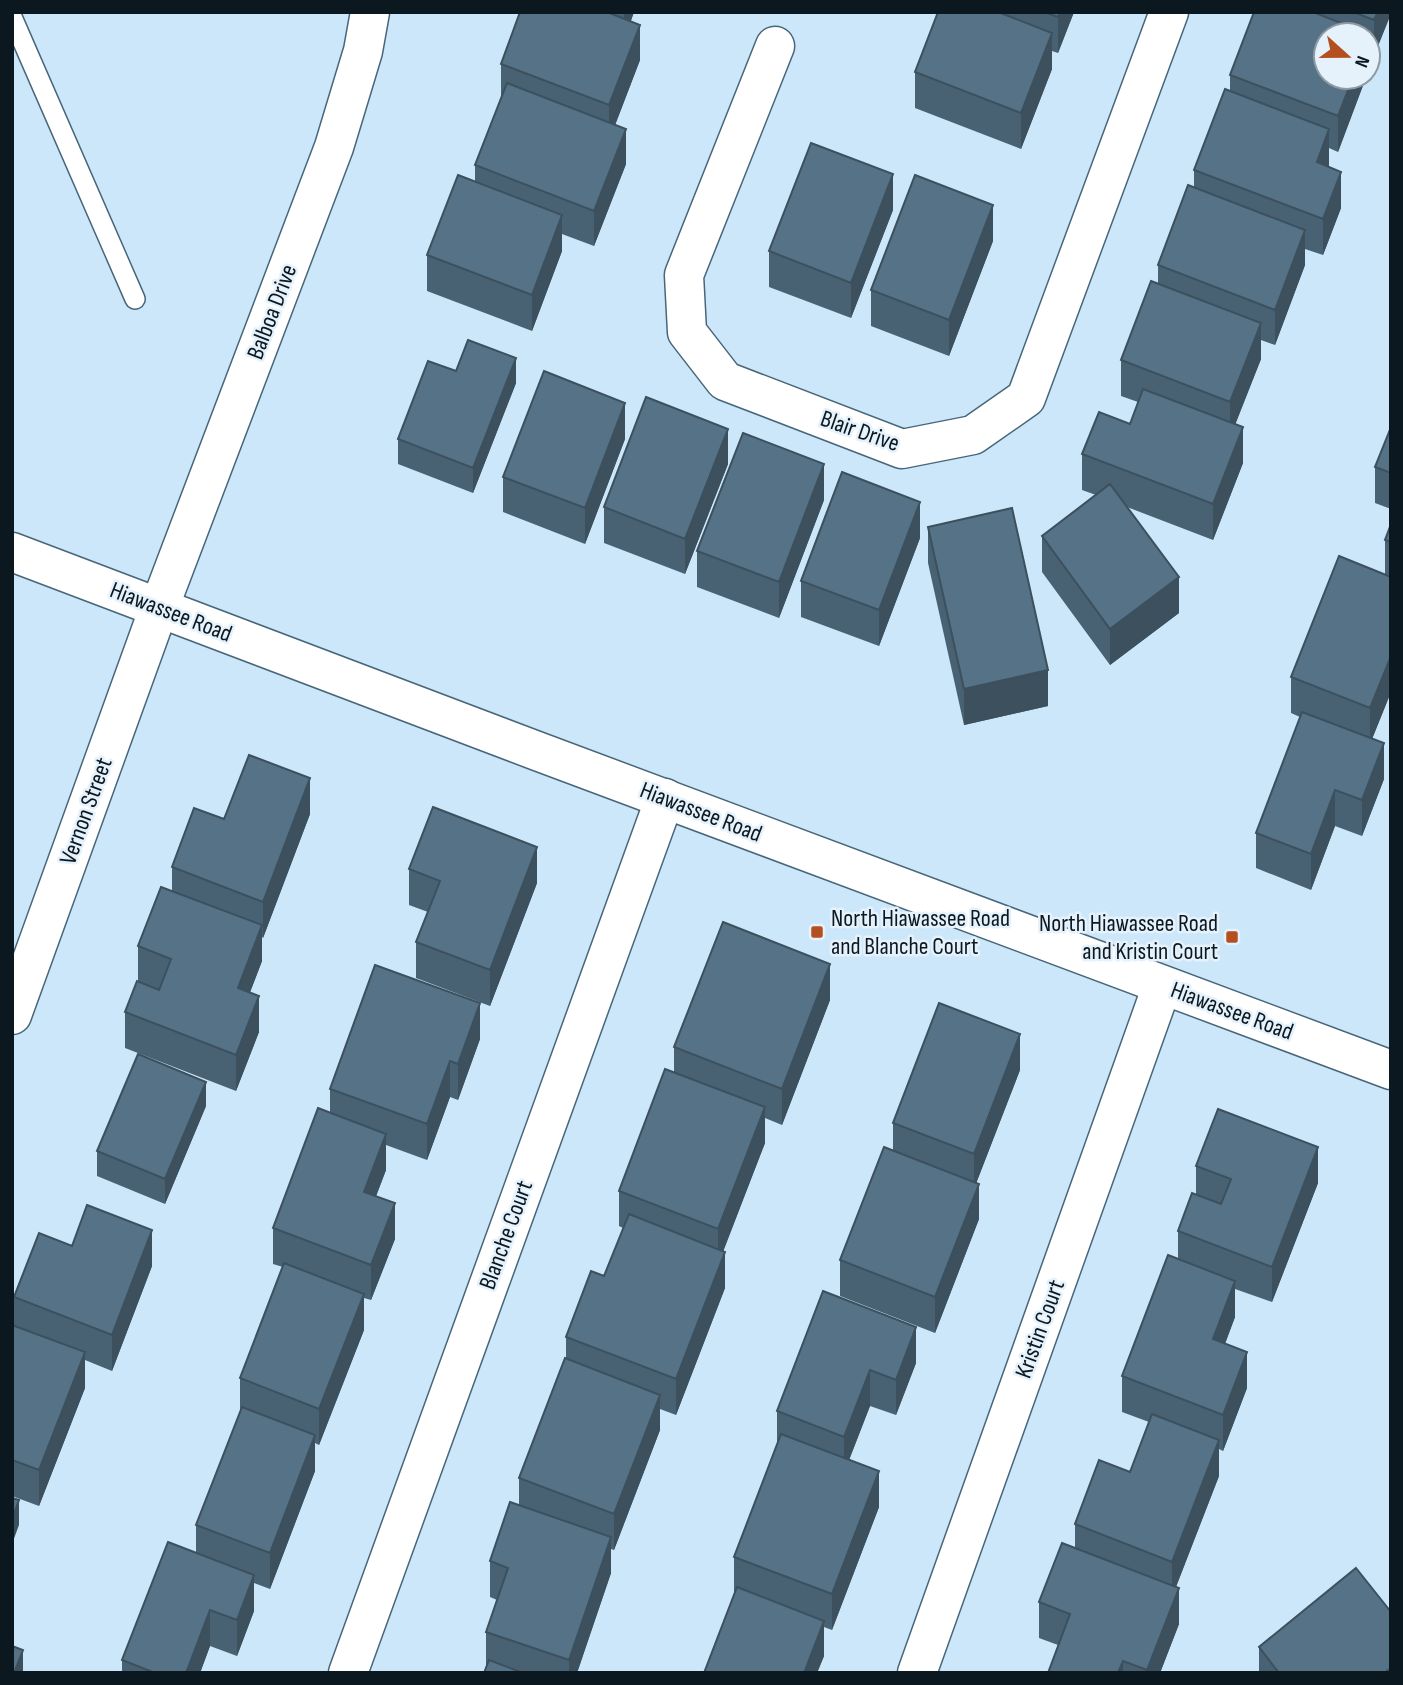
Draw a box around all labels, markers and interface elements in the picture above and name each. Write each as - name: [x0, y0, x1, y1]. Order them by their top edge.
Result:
- north arrow: [1312, 21, 1382, 91]
- text: N: [1349, 53, 1374, 70]
- street label: Balboa Drive: [241, 260, 303, 364]
- street label: Blair Drive: [817, 404, 903, 458]
- street label: Hiawassee Road: [106, 575, 236, 649]
- street label: Vernon Street: [53, 754, 119, 868]
- street label: Hiawassee Road: [636, 775, 766, 849]
- place label: North Hiawassee Road and Blanche Court: [831, 904, 1010, 961]
- place label: North Hiawassee Road and Kristin Court: [1039, 909, 1218, 966]
- marker: North Hiawassee Road and Blanche Court: [809, 924, 825, 940]
- marker: North Hiawassee Road and Kristin Court: [1224, 929, 1240, 945]
- street label: Hiawassee Road: [1167, 975, 1297, 1047]
- street label: Blanche Court: [473, 1177, 539, 1293]
- street label: Kristin Court: [1009, 1276, 1071, 1382]

